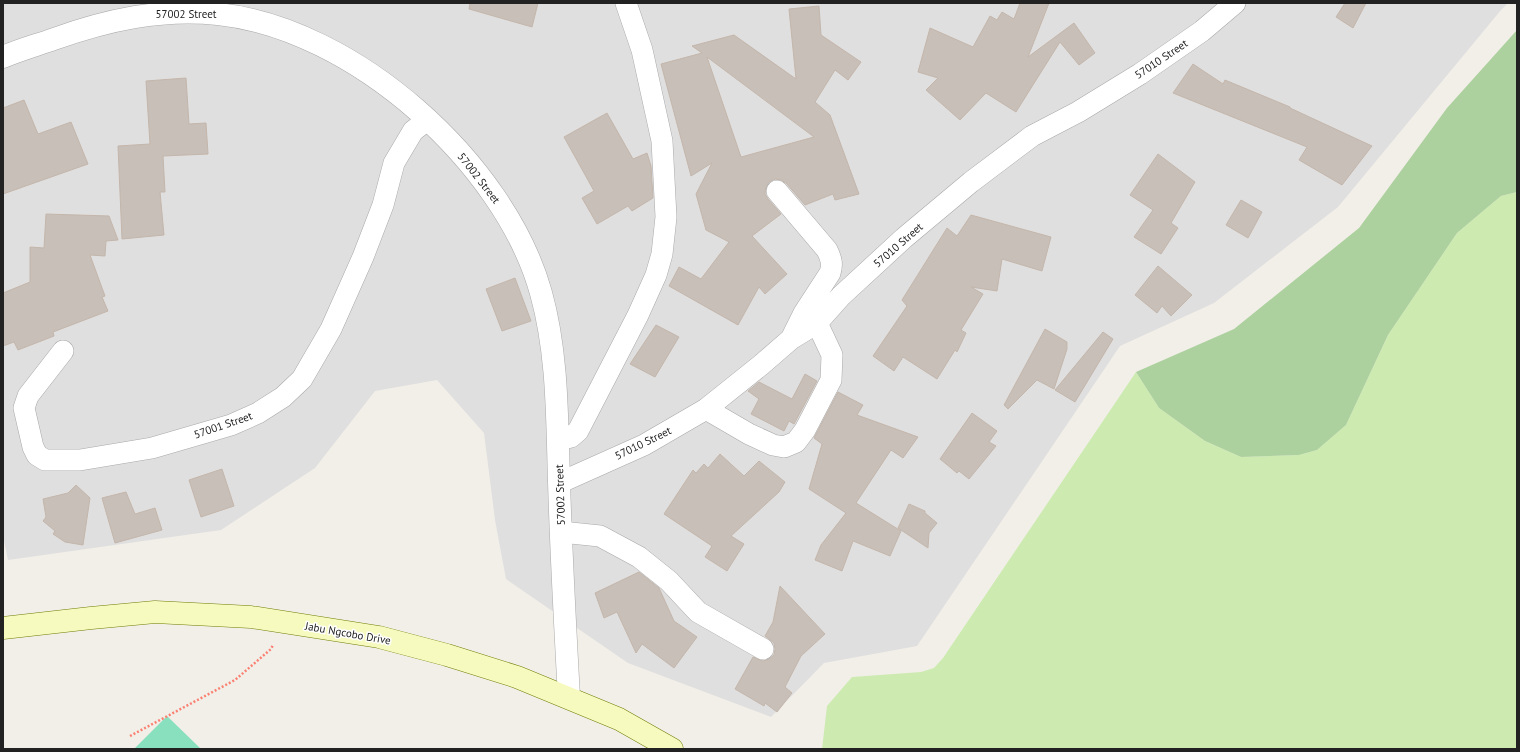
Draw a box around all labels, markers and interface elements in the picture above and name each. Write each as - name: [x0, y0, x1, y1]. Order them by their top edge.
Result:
- street label: 57002 Street: [155, 7, 217, 21]
- street label: 57010 Street: [1132, 36, 1190, 82]
- street label: 57002 Street: [455, 150, 503, 207]
- street label: 57010 Street: [870, 220, 926, 270]
- street label: 57001 Street: [192, 408, 254, 442]
- street label: 57010 Street: [613, 423, 674, 463]
- street label: 57002 Street: [552, 464, 568, 526]
- street label: Jabu Ngcobo Drive: [303, 618, 392, 648]

